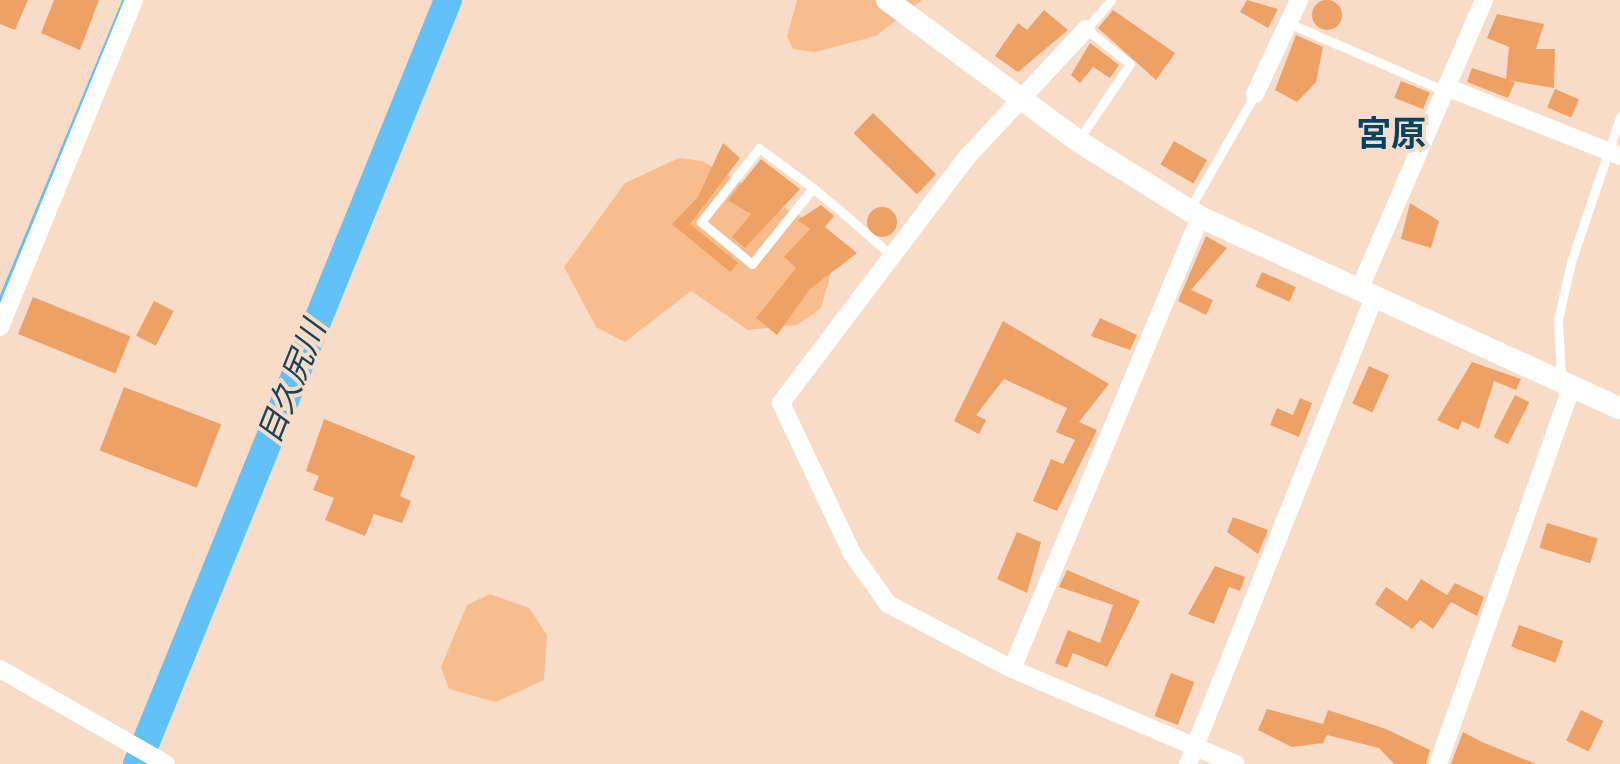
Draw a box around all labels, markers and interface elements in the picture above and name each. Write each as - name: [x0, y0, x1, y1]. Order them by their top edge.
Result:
- district label: 宮原: [1356, 113, 1426, 155]
- water label: 目久尻川: [250, 315, 334, 449]

